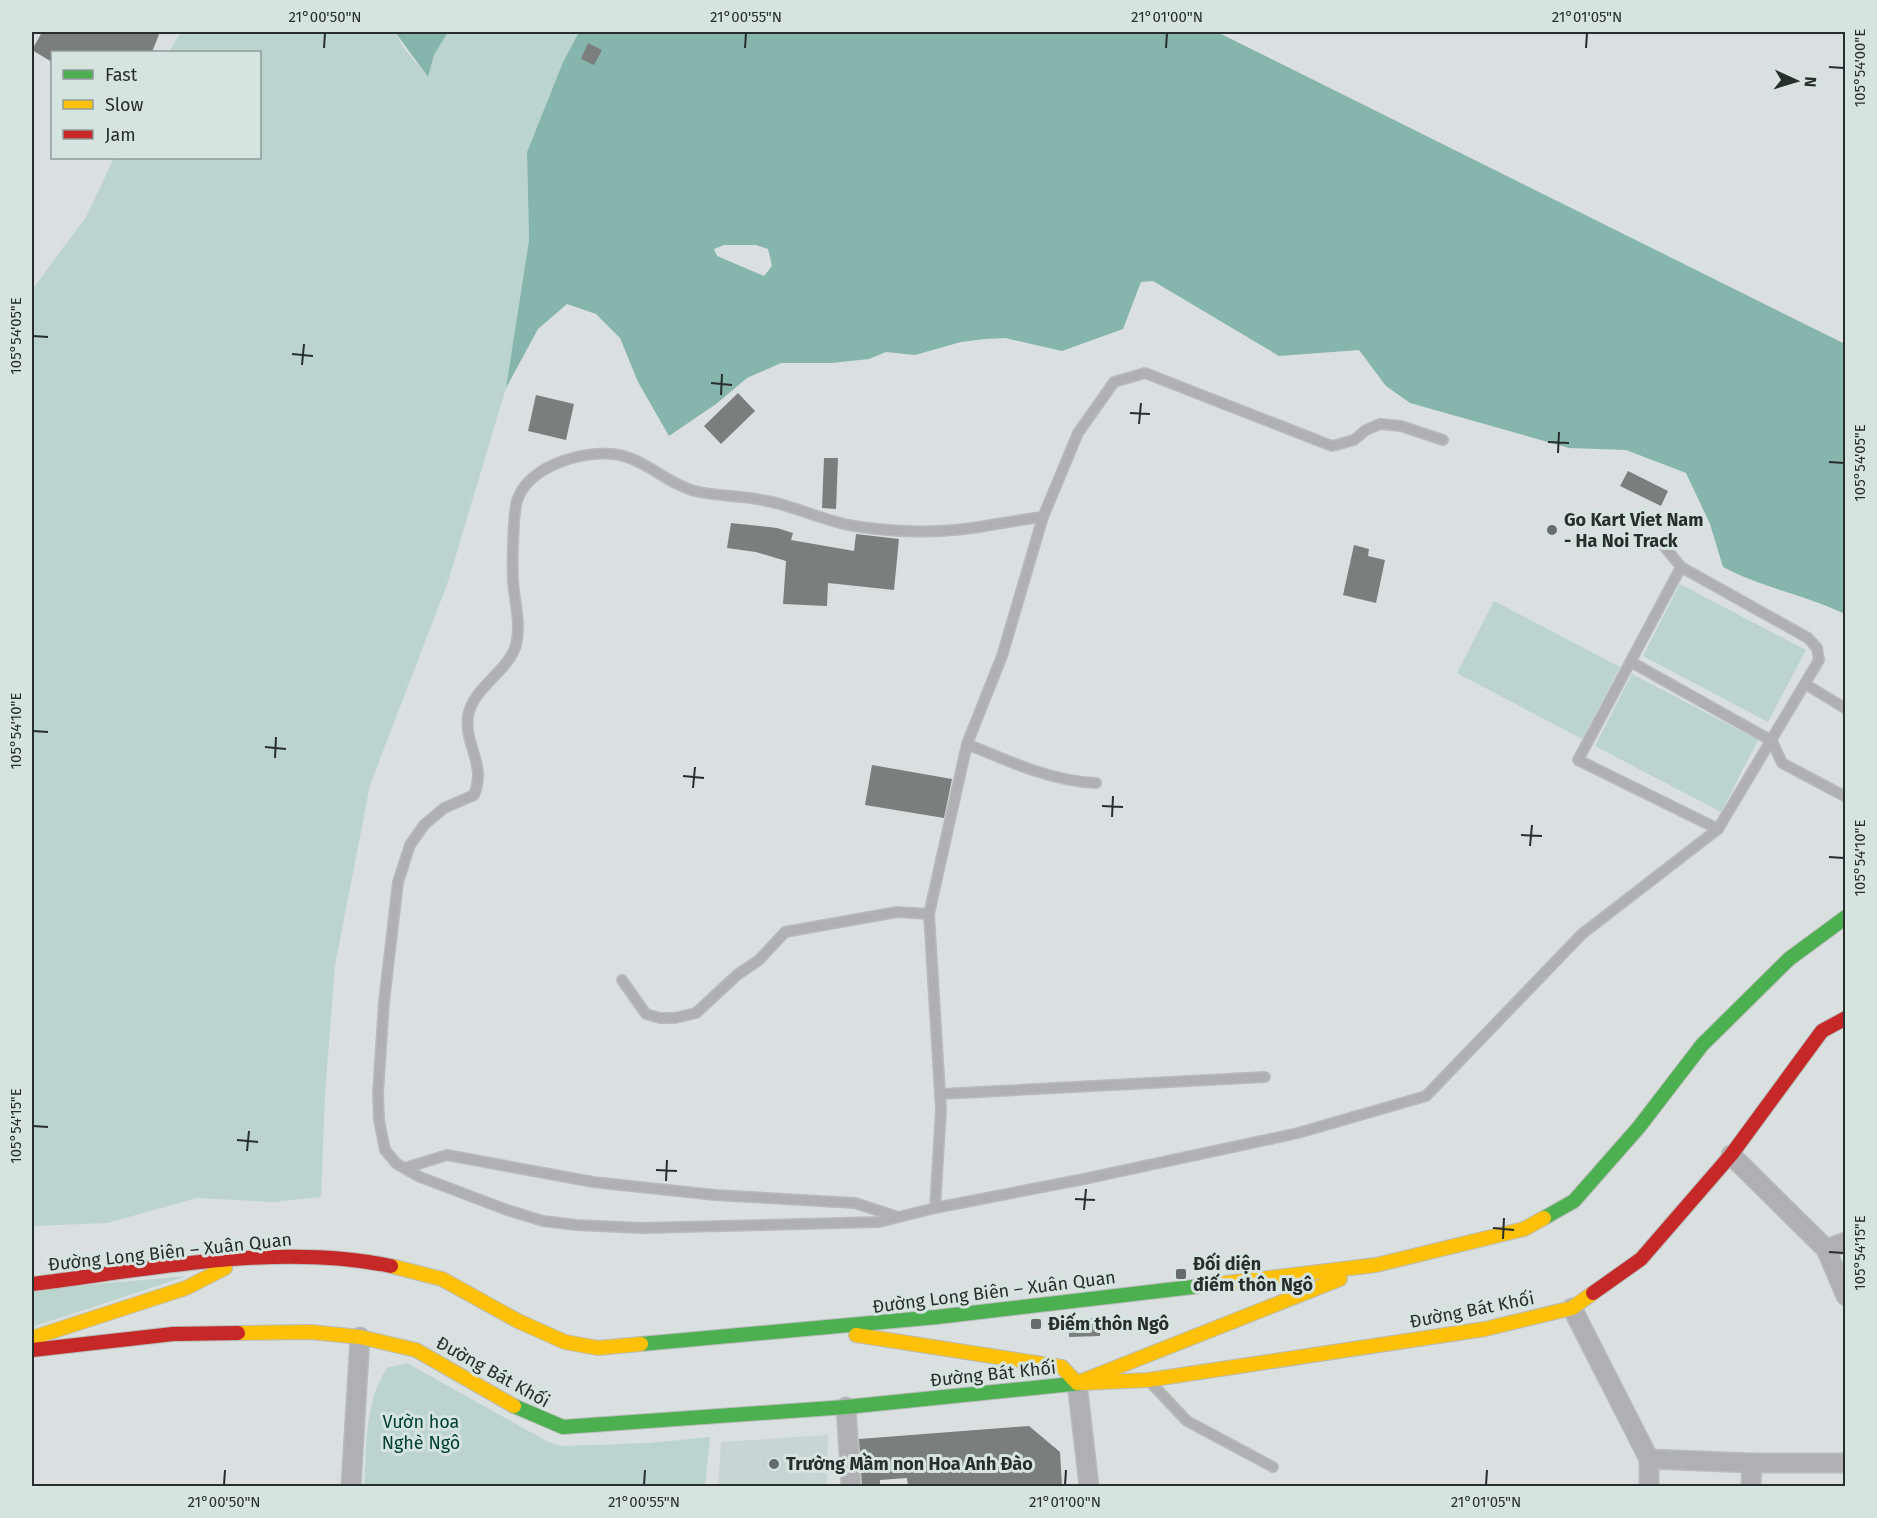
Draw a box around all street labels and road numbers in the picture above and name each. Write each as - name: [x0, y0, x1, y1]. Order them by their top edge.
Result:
- street label: Đường Long Biên – Xuân Quan: [47, 1228, 293, 1276]
- street label: Đường Long Biên – Xuân Quan: [871, 1266, 1117, 1318]
- street label: Đường Bát Khối: [1408, 1287, 1536, 1333]
- street label: Đường Bát Khối: [432, 1332, 554, 1412]
- street label: Đường Bát Khối: [929, 1356, 1057, 1392]

